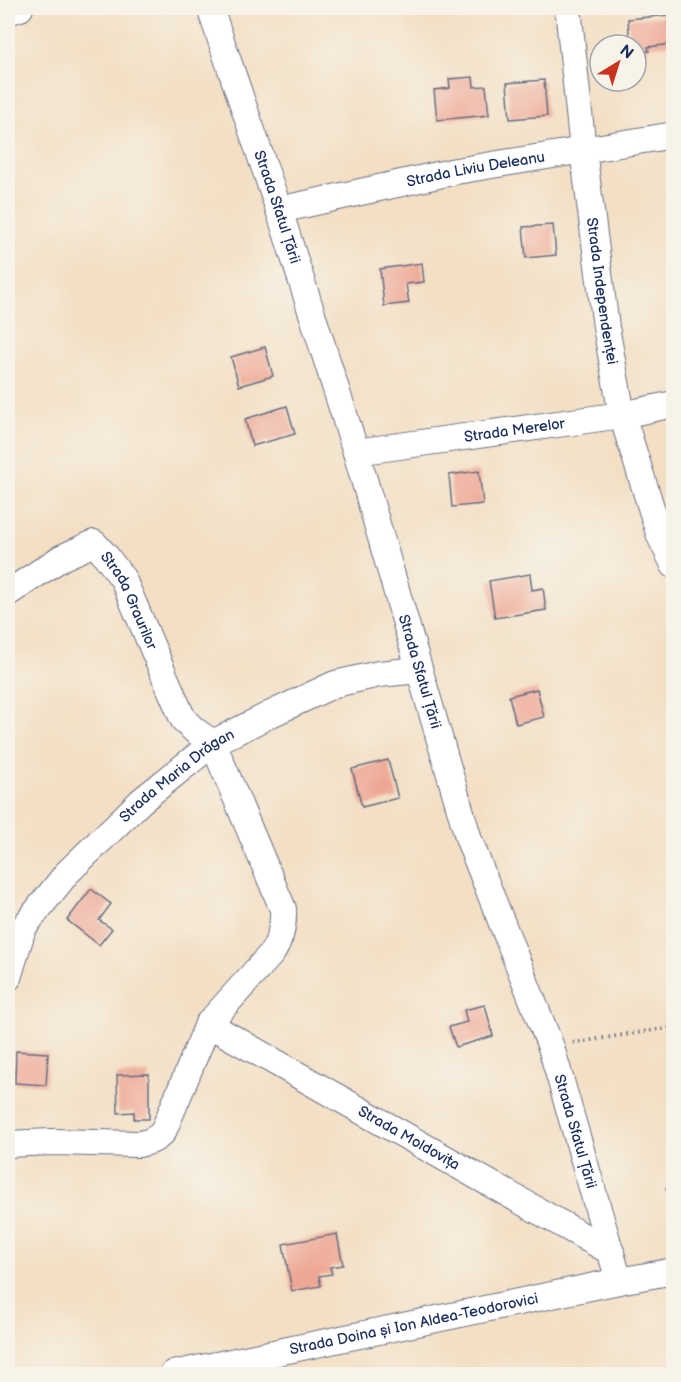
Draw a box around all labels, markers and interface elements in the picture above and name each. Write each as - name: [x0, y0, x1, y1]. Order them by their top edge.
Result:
- north arrow: [588, 33, 648, 93]
- text: N: [616, 41, 637, 64]
- street label: Strada Liviu Deleanu: [405, 147, 546, 192]
- street label: Strada Sfatul Țării: [249, 148, 304, 266]
- street label: Strada Independenței: [582, 216, 622, 366]
- street label: Strada Merelor: [463, 414, 567, 447]
- street label: Strada Graurilor: [96, 548, 161, 653]
- street label: Strada Sfatul Țării: [394, 612, 445, 731]
- street label: Strada Maria Drăgan: [116, 725, 238, 827]
- street label: Strada Sfatul Țării: [549, 1072, 601, 1191]
- street label: Strada Moldovița: [354, 1102, 463, 1175]
- street label: Strada Doina și Ion Aldea-Teodorovici: [288, 1289, 540, 1359]

